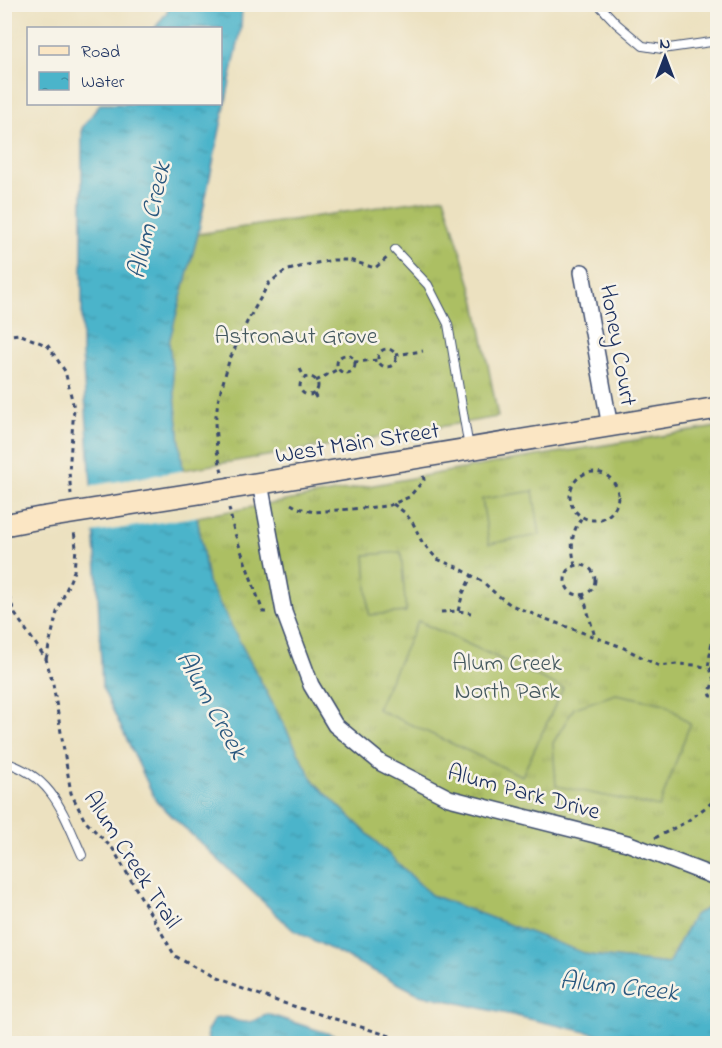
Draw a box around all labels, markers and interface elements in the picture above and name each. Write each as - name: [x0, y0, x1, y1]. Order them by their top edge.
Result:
- legend: [27, 27, 222, 105]
- north arrow: [635, 27, 695, 87]
- text: N: [660, 32, 671, 56]
- text: Road: [81, 40, 120, 66]
- text: Water: [81, 70, 125, 96]
- water label: Alum Creek: [119, 157, 183, 283]
- street label: Honey Court: [588, 282, 644, 409]
- park label: Astronaut Grove: [214, 320, 378, 355]
- street label: West Main Street: [273, 414, 442, 475]
- water label: Alum Creek: [165, 644, 257, 768]
- park label: Alum Creek North Park: [452, 647, 562, 710]
- street label: Alum Park Drive: [443, 756, 604, 831]
- street label: Alum Creek Trail: [73, 784, 189, 936]
- water label: Alum Creek: [558, 963, 681, 1013]

